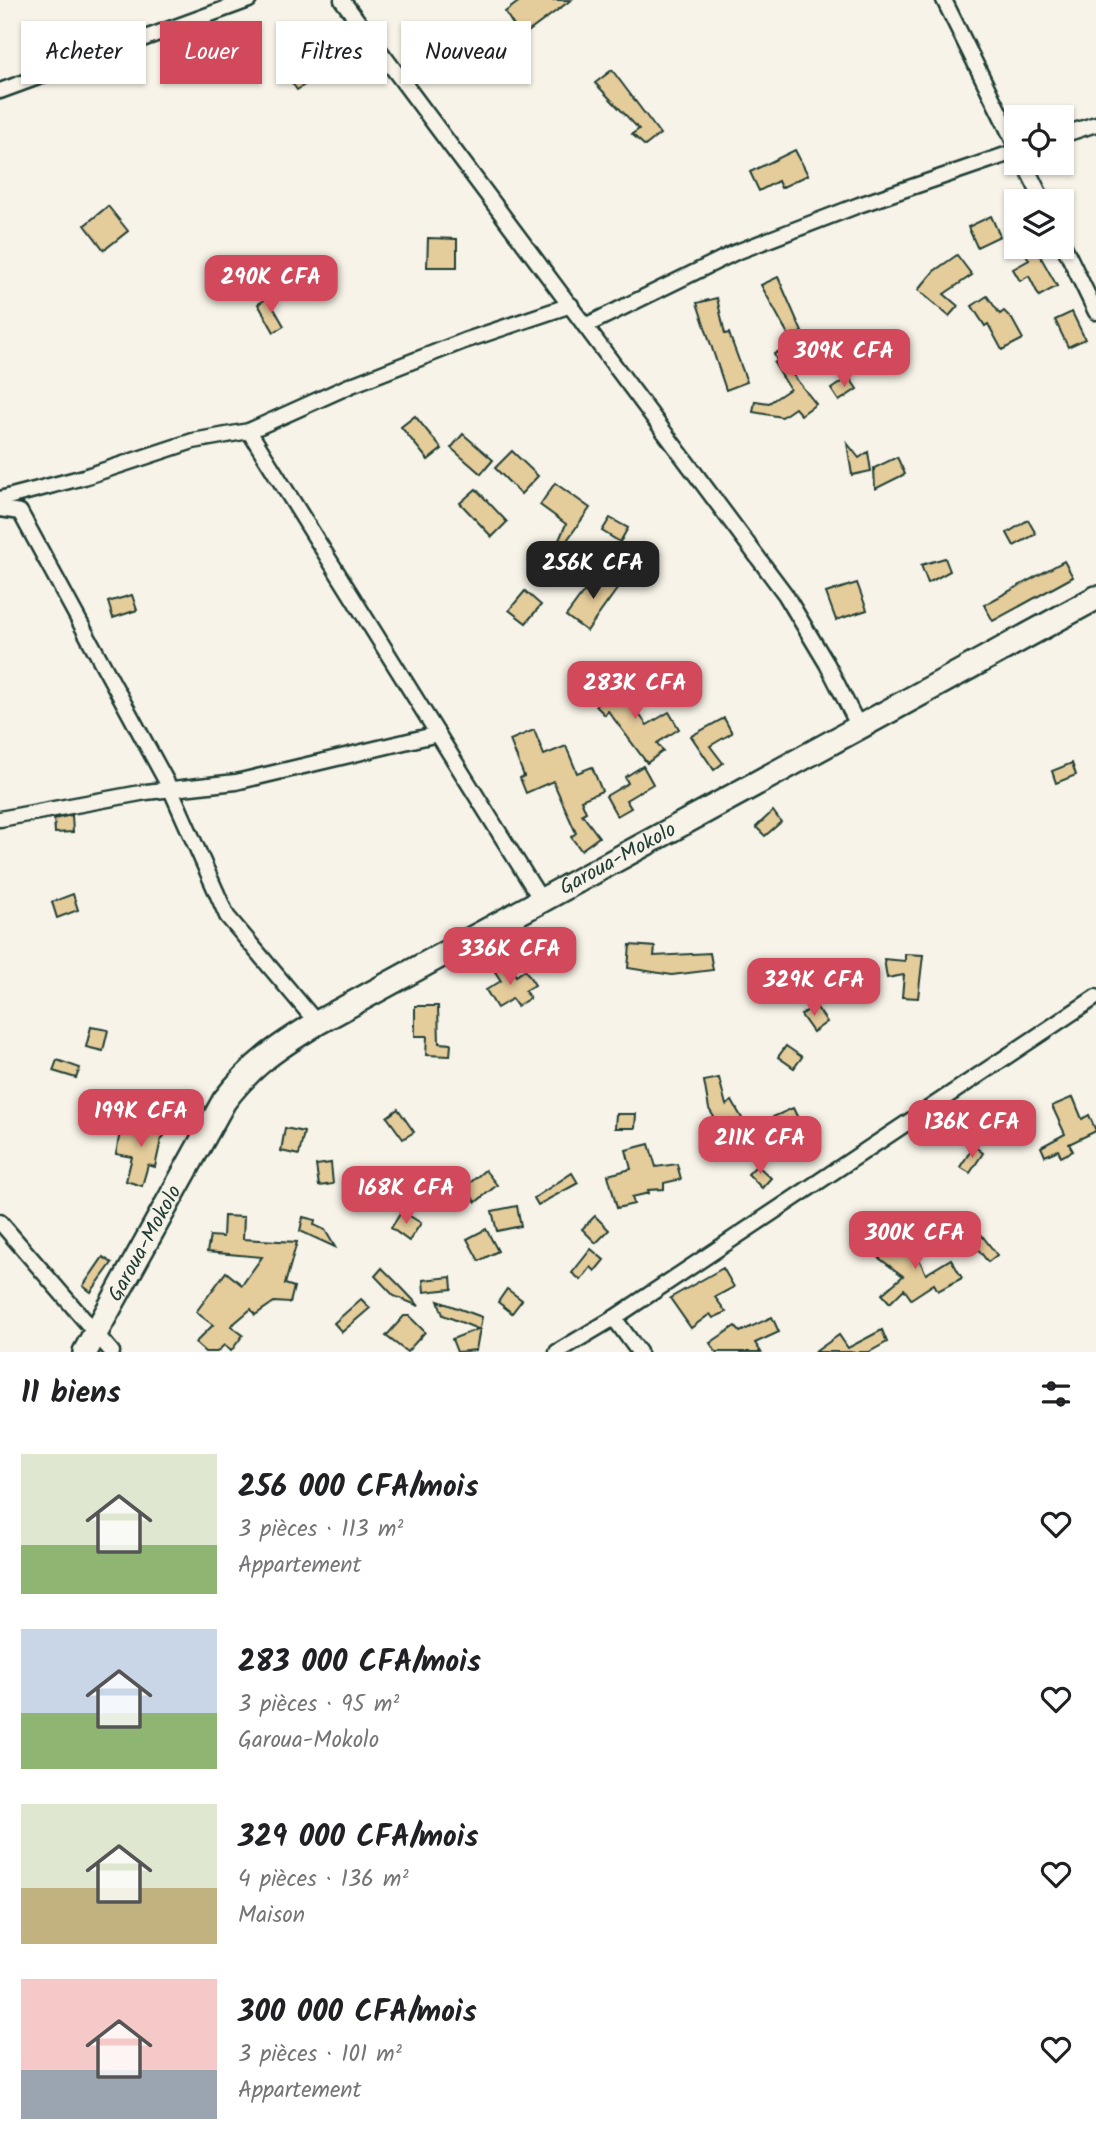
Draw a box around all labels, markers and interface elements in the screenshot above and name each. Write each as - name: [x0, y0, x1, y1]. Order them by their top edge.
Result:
- chip: Acheter: [21, 21, 146, 84]
- chip: Louer: [160, 21, 262, 84]
- chip: Filtres: [276, 21, 387, 84]
- chip: Nouveau: [401, 21, 531, 84]
- map controls: [1004, 105, 1074, 259]
- button: locate: [1004, 105, 1074, 175]
- button: layers: [1004, 189, 1074, 259]
- pin: 290K CFA: [199, 256, 343, 315]
- text: 290K CFA: [221, 260, 321, 296]
- pin: 309K CFA: [772, 330, 916, 389]
- text: 309K CFA: [794, 334, 894, 370]
- pin: 256K CFA: [521, 542, 665, 601]
- text: 256K CFA: [542, 546, 644, 582]
- pin: 283K CFA: [563, 662, 707, 721]
- text: 283K CFA: [583, 666, 687, 702]
- street label: Garoua-Mokolo: [553, 813, 682, 904]
- pin: 336K CFA: [438, 928, 582, 987]
- text: 336K CFA: [459, 932, 561, 968]
- pin: 329K CFA: [742, 958, 886, 1018]
- text: 329K CFA: [763, 963, 865, 999]
- pin: 199K CFA: [69, 1090, 213, 1149]
- text: 199K CFA: [94, 1094, 188, 1130]
- pin: 136K CFA: [900, 1100, 1044, 1160]
- text: 136K CFA: [924, 1105, 1020, 1141]
- pin: 211K CFA: [688, 1116, 832, 1176]
- text: 211K CFA: [714, 1121, 806, 1157]
- pin: 168K CFA: [334, 1166, 478, 1226]
- text: 168K CFA: [358, 1171, 454, 1207]
- street label: Garoua-Mokolo: [99, 1179, 191, 1308]
- pin: 300K CFA: [843, 1212, 987, 1271]
- text: 300K CFA: [865, 1216, 965, 1252]
- text: 11 biens: [21, 1370, 121, 1418]
- icon: filters: [1037, 1375, 1075, 1413]
- text: 256 000 CFA/mois: [238, 1464, 478, 1512]
- icon: home: [77, 1482, 161, 1566]
- icon: heart: [1037, 1505, 1075, 1543]
- text: 3 pièces · 113 m²: [238, 1512, 403, 1548]
- text: Appartement: [238, 1548, 361, 1584]
- text: 283 000 CFA/mois: [238, 1639, 481, 1687]
- icon: home: [77, 1657, 161, 1741]
- icon: heart: [1037, 1680, 1075, 1718]
- text: 3 pièces · 95 m²: [238, 1687, 399, 1723]
- text: Garoua-Mokolo: [238, 1723, 379, 1759]
- text: 329 000 CFA/mois: [238, 1814, 479, 1862]
- icon: home: [77, 1832, 161, 1916]
- icon: heart: [1037, 1855, 1075, 1893]
- text: 4 pièces · 136 m²: [238, 1862, 408, 1898]
- text: Maison: [238, 1898, 305, 1934]
- text: 300 000 CFA/mois: [238, 1989, 477, 2037]
- icon: home: [77, 2007, 161, 2091]
- icon: heart: [1037, 2030, 1075, 2068]
- text: 3 pièces · 101 m²: [238, 2037, 402, 2073]
- text: Appartement: [238, 2073, 361, 2109]

